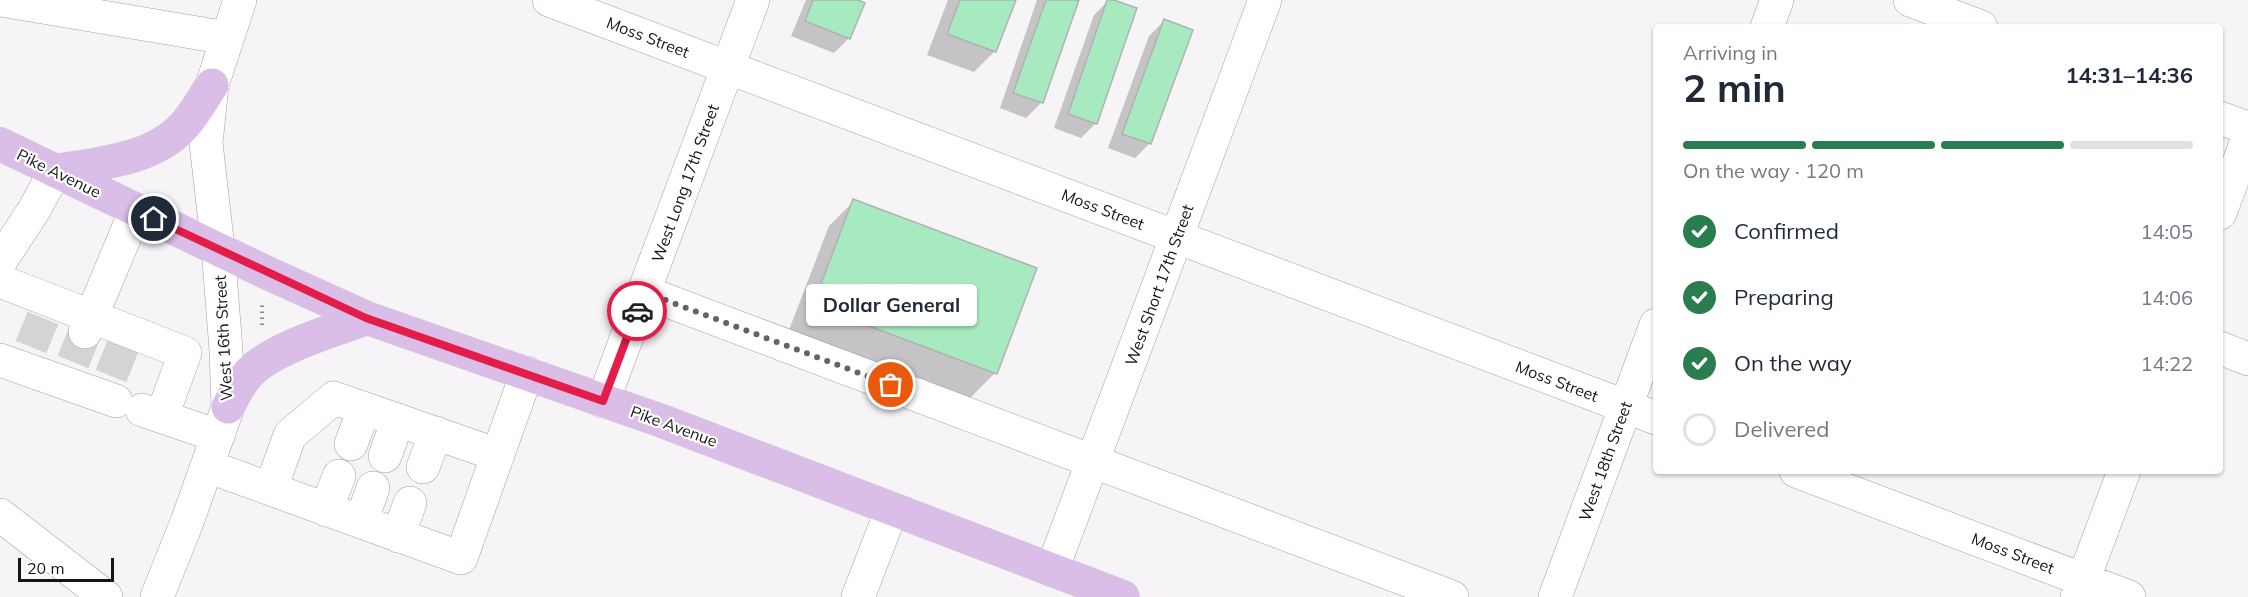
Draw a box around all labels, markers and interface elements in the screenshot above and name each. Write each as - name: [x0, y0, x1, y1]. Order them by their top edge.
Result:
- street label: Moss Street: [604, 12, 693, 62]
- text: Arriving in: [1683, 40, 1778, 65]
- text: 14:31–14:36: [2065, 61, 2193, 89]
- text: 2 min: [1683, 63, 1786, 112]
- street label: West Long 17th Street: [647, 101, 723, 265]
- street label: Pike Avenue: [14, 144, 104, 202]
- text: On the way · 120 m: [1683, 158, 1864, 183]
- street label: Moss Street: [1059, 184, 1148, 234]
- pin: [128, 193, 179, 244]
- street label: West Short 17th Street: [1120, 201, 1198, 368]
- icon: home: [137, 202, 170, 235]
- icon: check: [1683, 215, 1716, 248]
- text: Confirmed: [1734, 217, 1839, 245]
- text: 14:05: [2140, 219, 2193, 244]
- street label: West 16th Street: [210, 274, 236, 401]
- courier: [607, 281, 667, 341]
- icon: check: [1683, 281, 1716, 314]
- callout: Dollar General: [806, 283, 976, 325]
- text: Preparing: [1734, 283, 1834, 311]
- text: 14:06: [2140, 285, 2193, 310]
- text: Dollar General: [823, 292, 960, 317]
- icon: car: [621, 295, 654, 328]
- icon: check: [1683, 347, 1716, 380]
- text: On the way: [1734, 349, 1852, 377]
- text: 14:22: [2140, 351, 2193, 376]
- street label: Moss Street: [1513, 356, 1602, 406]
- pin: [865, 359, 916, 410]
- icon: bag: [874, 368, 907, 401]
- street label: West 18th Street: [1574, 398, 1636, 524]
- street label: Pike Avenue: [628, 401, 720, 451]
- text: Delivered: [1734, 415, 1829, 443]
- street label: Moss Street: [1969, 528, 2058, 578]
- scale bar: [18, 555, 114, 582]
- text: 20 m: [27, 558, 64, 578]

